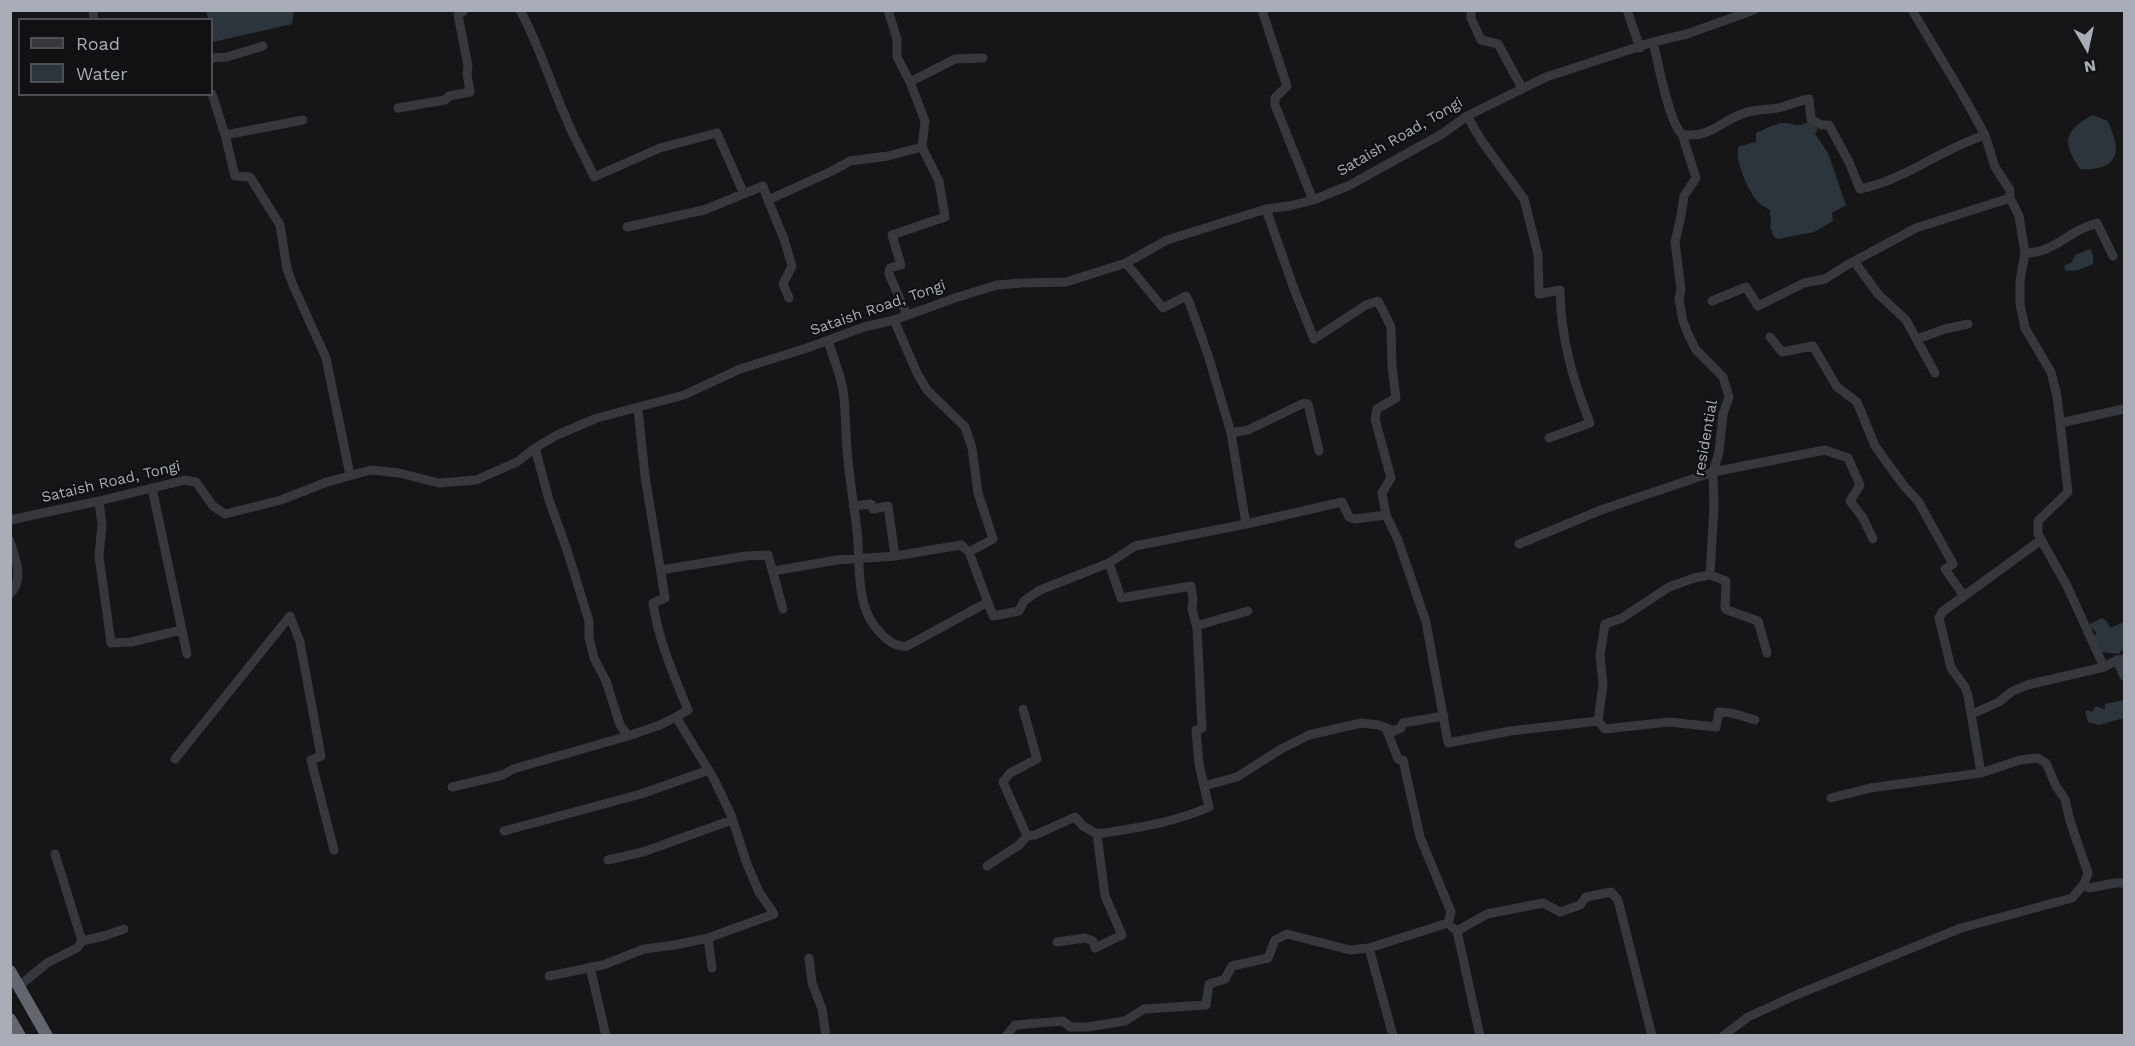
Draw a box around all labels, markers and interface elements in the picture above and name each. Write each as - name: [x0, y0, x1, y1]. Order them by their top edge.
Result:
- legend: [18, 18, 213, 96]
- north arrow: [2057, 18, 2117, 78]
- text: Road: [76, 33, 120, 54]
- text: N: [2083, 56, 2097, 77]
- text: Water: [76, 63, 128, 84]
- street label: Sataish Road, Tongi: [1334, 94, 1466, 180]
- street label: Sataish Road, Tongi: [808, 276, 948, 340]
- street label: residential: [1690, 399, 1722, 477]
- street label: Sataish Road, Tongi: [40, 457, 182, 507]

